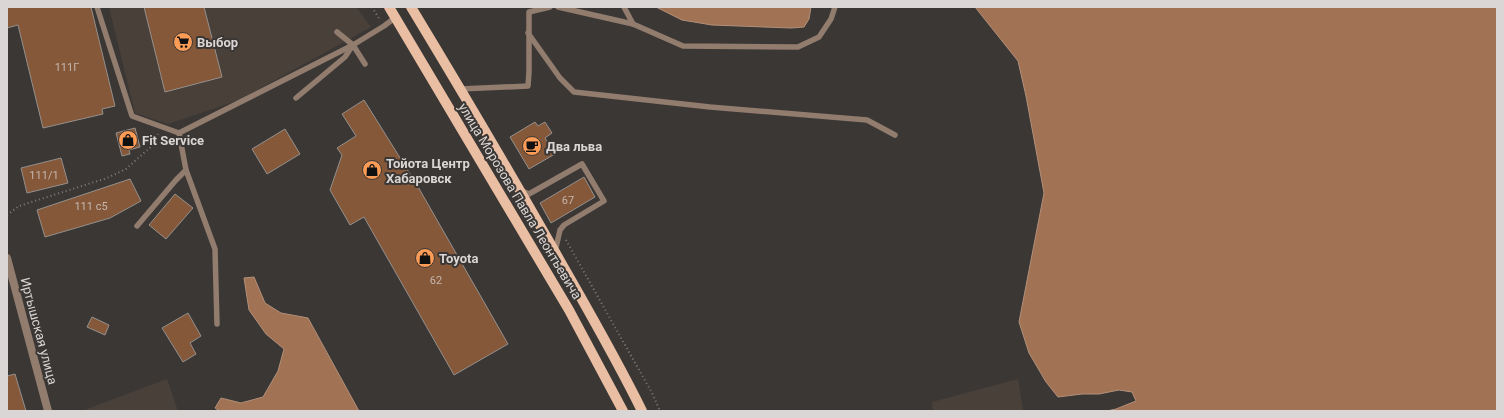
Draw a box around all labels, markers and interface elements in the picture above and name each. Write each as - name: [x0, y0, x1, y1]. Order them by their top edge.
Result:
- supermarket icon: Выбор: [172, 31, 194, 53]
- place label: Выбор: [197, 35, 238, 50]
- house number: 111Г: [55, 61, 79, 74]
- street label: улица Морозова Павла Леонтьевича: [455, 100, 585, 302]
- shop icon: Fit Service: [117, 129, 139, 151]
- place label: Fit Service: [142, 133, 204, 148]
- cafe icon: Два льва: [521, 135, 543, 157]
- place label: Два льва: [546, 139, 602, 154]
- place label: Тойота Центр Хабаровск: [386, 156, 470, 186]
- shop icon: Тойота Центр Хабаровск: [361, 159, 383, 181]
- house number: 111/1: [29, 169, 59, 182]
- house number: 67: [562, 194, 574, 207]
- house number: 111 с5: [74, 200, 108, 213]
- shop icon: Toyota: [414, 247, 436, 269]
- place label: Toyota: [439, 251, 478, 266]
- house number: 62: [430, 274, 442, 287]
- street label: Иртышская улица: [18, 276, 60, 386]

